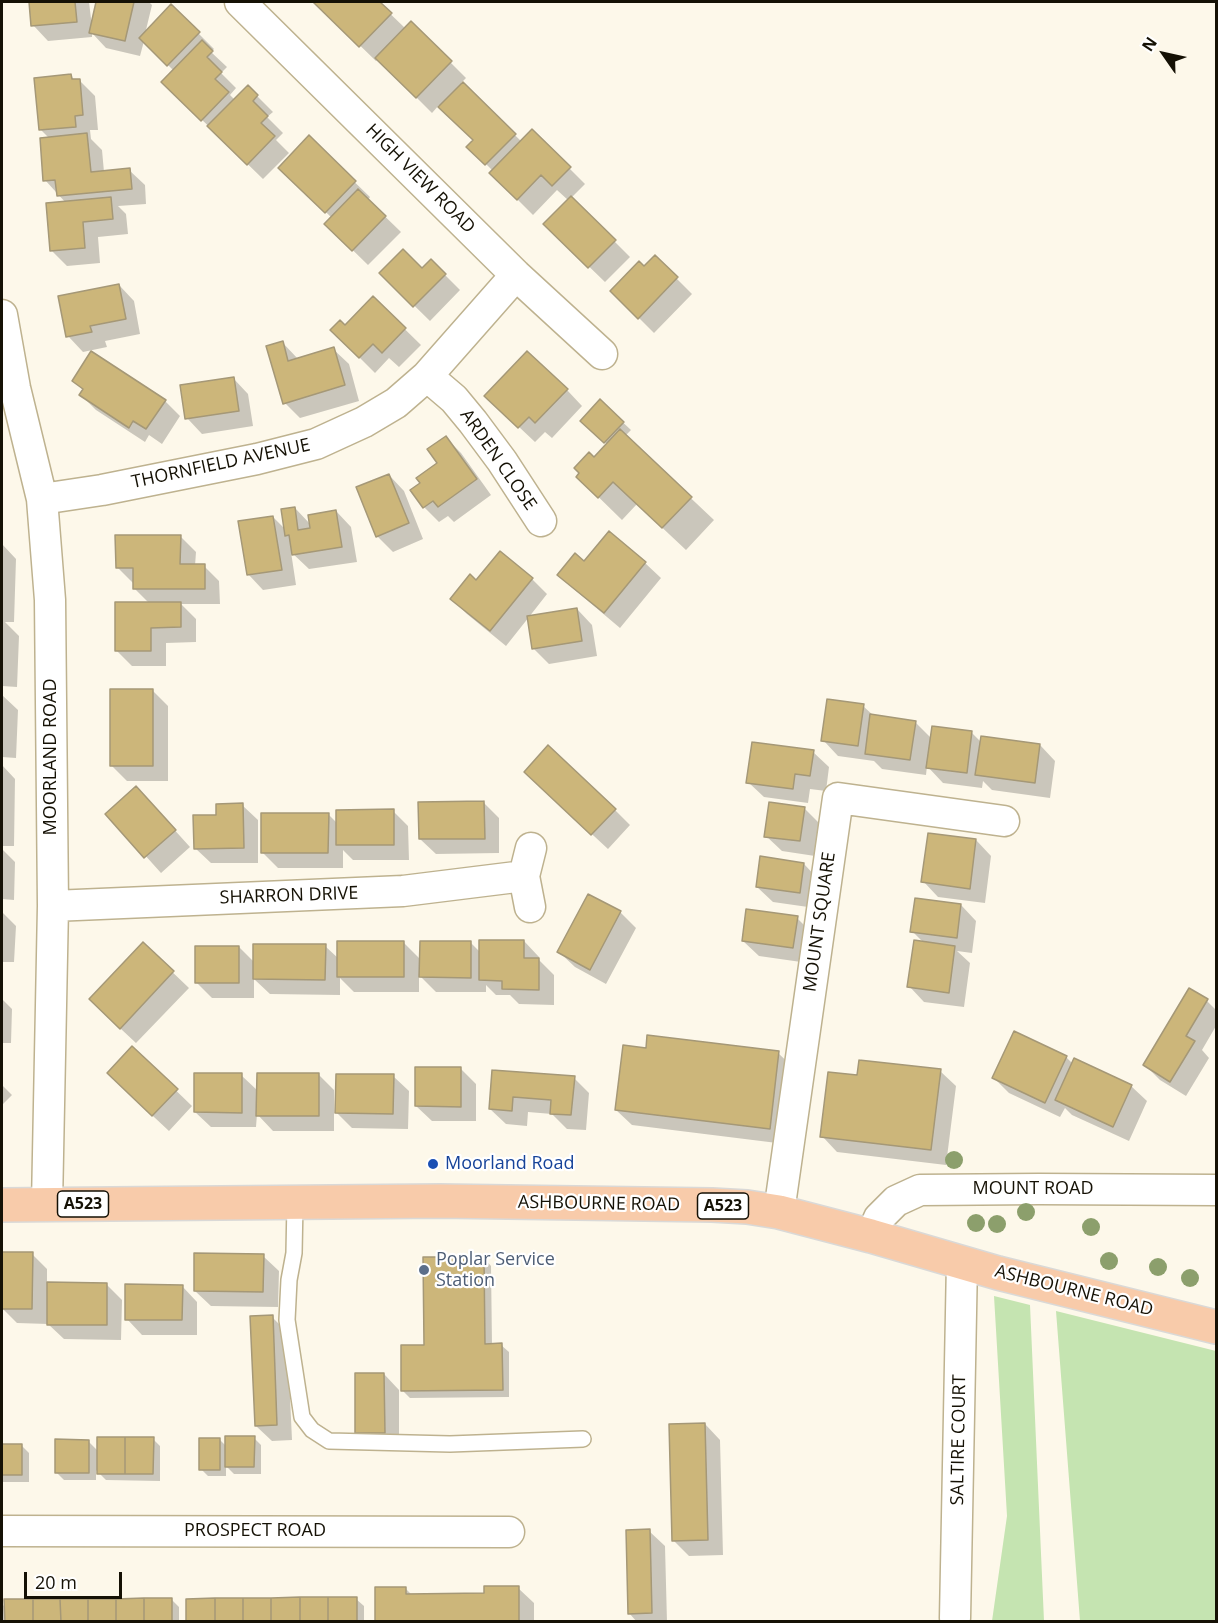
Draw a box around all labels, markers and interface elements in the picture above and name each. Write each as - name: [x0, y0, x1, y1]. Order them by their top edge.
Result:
- north arrow: [1134, 24, 1194, 84]
- text: N: [1136, 32, 1162, 55]
- street label: HIGH VIEW ROAD: [361, 120, 479, 238]
- street label: ARDEN CLOSE: [455, 405, 541, 515]
- street label: THORNFIELD AVENUE: [130, 435, 312, 493]
- street label: MOORLAND ROAD: [40, 679, 62, 835]
- street label: MOUNT SQUARE: [799, 851, 841, 993]
- street label: SHARRON DRIVE: [219, 883, 359, 909]
- place label: Moorland Road: [445, 1153, 574, 1175]
- marker: Moorland Road: [426, 1157, 440, 1171]
- street label: MOUNT ROAD: [972, 1178, 1094, 1200]
- road number: A523: [58, 1191, 109, 1217]
- street label: ASHBOURNE ROAD: [518, 1192, 680, 1216]
- road number: A523: [698, 1193, 748, 1219]
- place label: Poplar Service Station: [436, 1249, 555, 1292]
- street label: ASHBOURNE ROAD: [993, 1261, 1155, 1321]
- marker: Poplar Service Station: [417, 1263, 431, 1277]
- street label: SALTIRE COURT: [947, 1374, 971, 1506]
- street label: PROSPECT ROAD: [184, 1520, 326, 1542]
- scale bar: [27, 1560, 124, 1598]
- text: 20 m: [35, 1570, 77, 1594]

